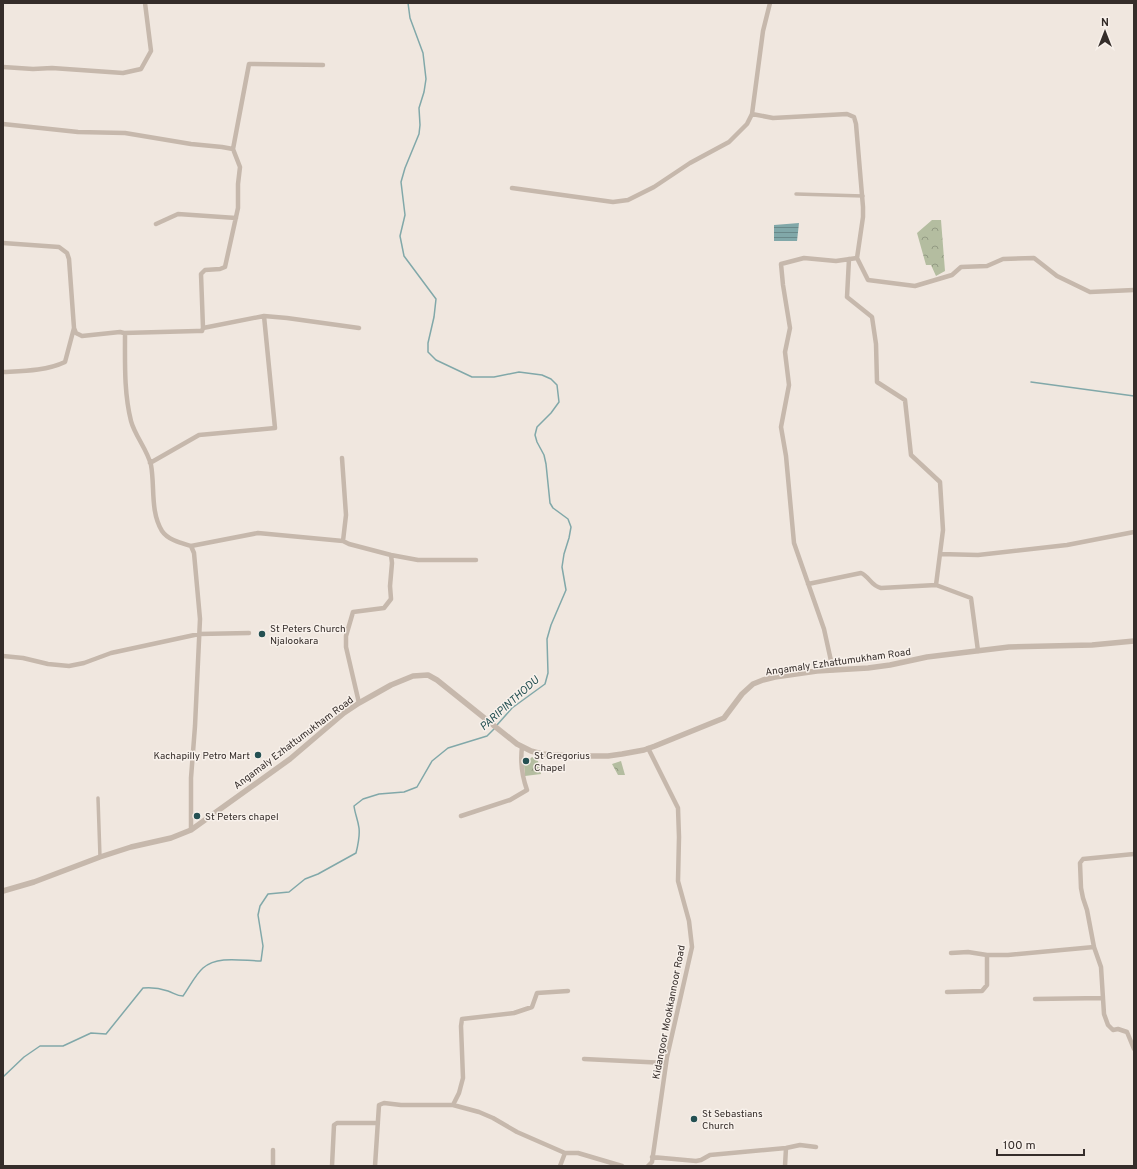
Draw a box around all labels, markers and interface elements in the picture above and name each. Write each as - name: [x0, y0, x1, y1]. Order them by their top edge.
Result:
- north arrow: [1085, 12, 1125, 52]
- text: N: [1101, 16, 1109, 30]
- place label: St Peters Church Njalookara: [270, 623, 346, 648]
- marker: St Peters Church Njalookara: [257, 629, 267, 639]
- street label: Angamaly Ezhattumukham Road: [765, 646, 912, 679]
- water label: PARIPINTHODU: [477, 673, 543, 734]
- street label: Angamaly Ezhattumukham Road: [231, 694, 356, 793]
- place label: Kachapilly Petro Mart: [153, 750, 250, 763]
- marker: Kachapilly Petro Mart: [253, 750, 263, 760]
- place label: St Gregorius Chapel: [534, 750, 590, 775]
- marker: St Gregorius Chapel: [521, 756, 531, 766]
- marker: St Peters chapel: [192, 811, 202, 821]
- place label: St Peters chapel: [205, 811, 279, 824]
- street label: Kidangoor Mookkannoor Road: [650, 944, 689, 1080]
- place label: St Sebastians Church: [702, 1108, 763, 1133]
- marker: St Sebastians Church: [689, 1114, 699, 1124]
- scale bar: [997, 1131, 1084, 1157]
- text: 100 m: [1003, 1138, 1036, 1154]

